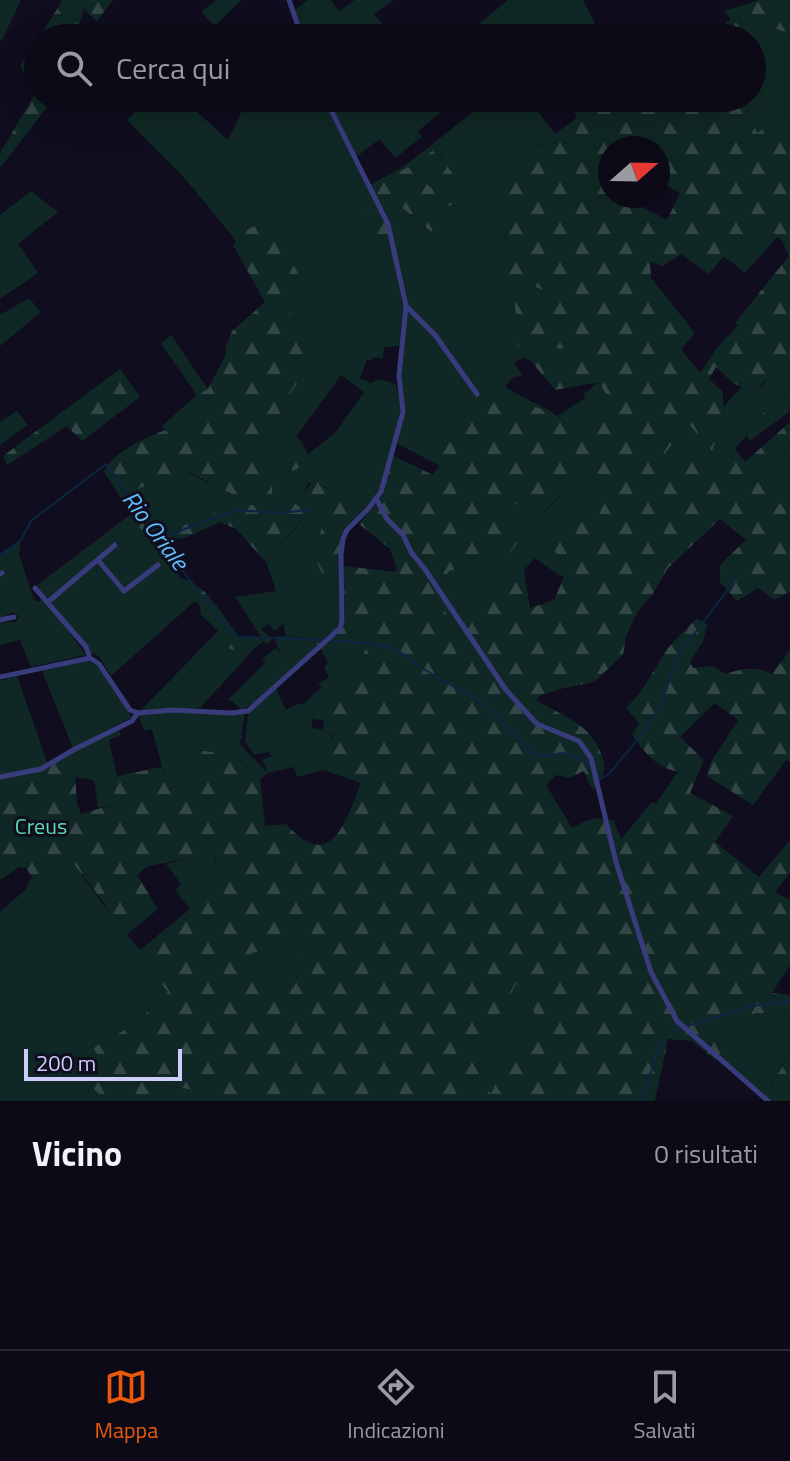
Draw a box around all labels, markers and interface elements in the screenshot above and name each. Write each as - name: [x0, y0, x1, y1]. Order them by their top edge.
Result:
- search box: [24, 24, 766, 112]
- text: Cerca qui: [116, 45, 230, 91]
- icon: search: [52, 46, 96, 90]
- north arrow: [598, 136, 670, 208]
- water label: Rio Oriale: [114, 483, 199, 579]
- park label: Creus: [15, 809, 67, 843]
- scale bar: [24, 1045, 182, 1081]
- text: 200 m: [36, 1046, 96, 1080]
- text: Vicino: [32, 1127, 122, 1179]
- text: 0 risultati: [654, 1134, 758, 1173]
- tab: Mappa: [94, 1365, 158, 1447]
- tab: Indicazioni: [347, 1365, 445, 1447]
- tab: Salvati: [634, 1365, 696, 1447]

